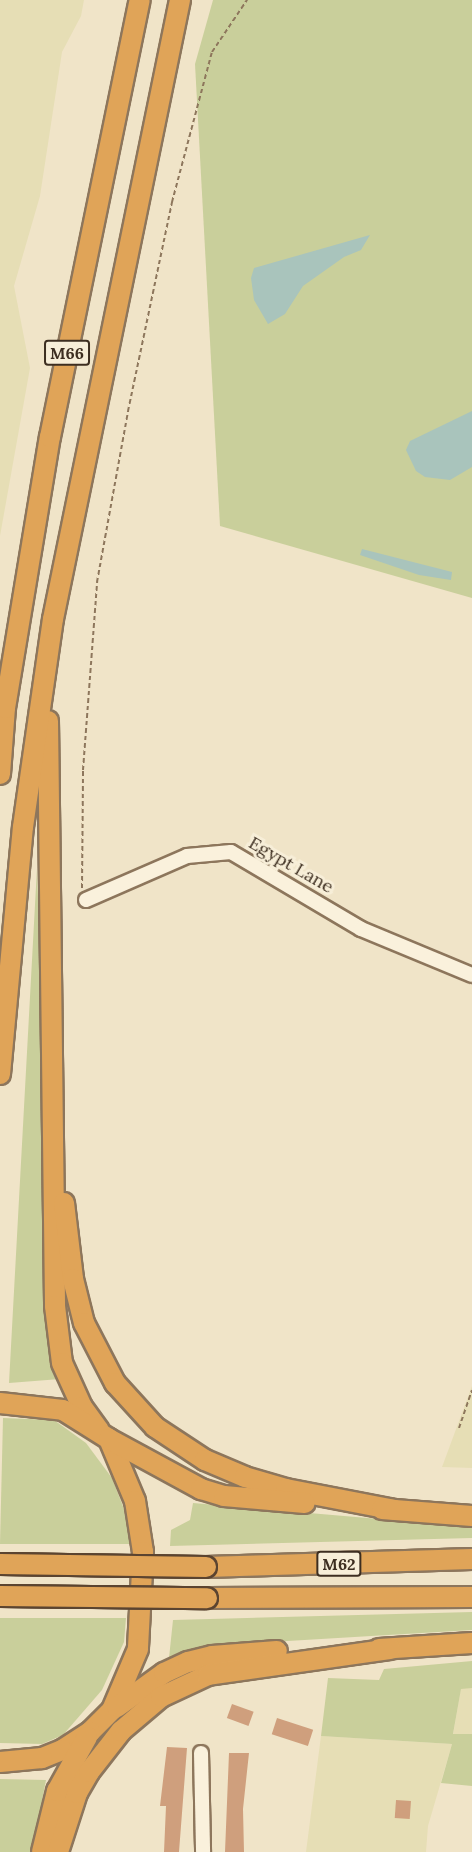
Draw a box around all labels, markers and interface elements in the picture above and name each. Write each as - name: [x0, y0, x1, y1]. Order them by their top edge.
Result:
- road number: M66: [43, 340, 91, 366]
- street label: Egypt Lane: [245, 832, 337, 898]
- road number: M62: [315, 1551, 363, 1577]

